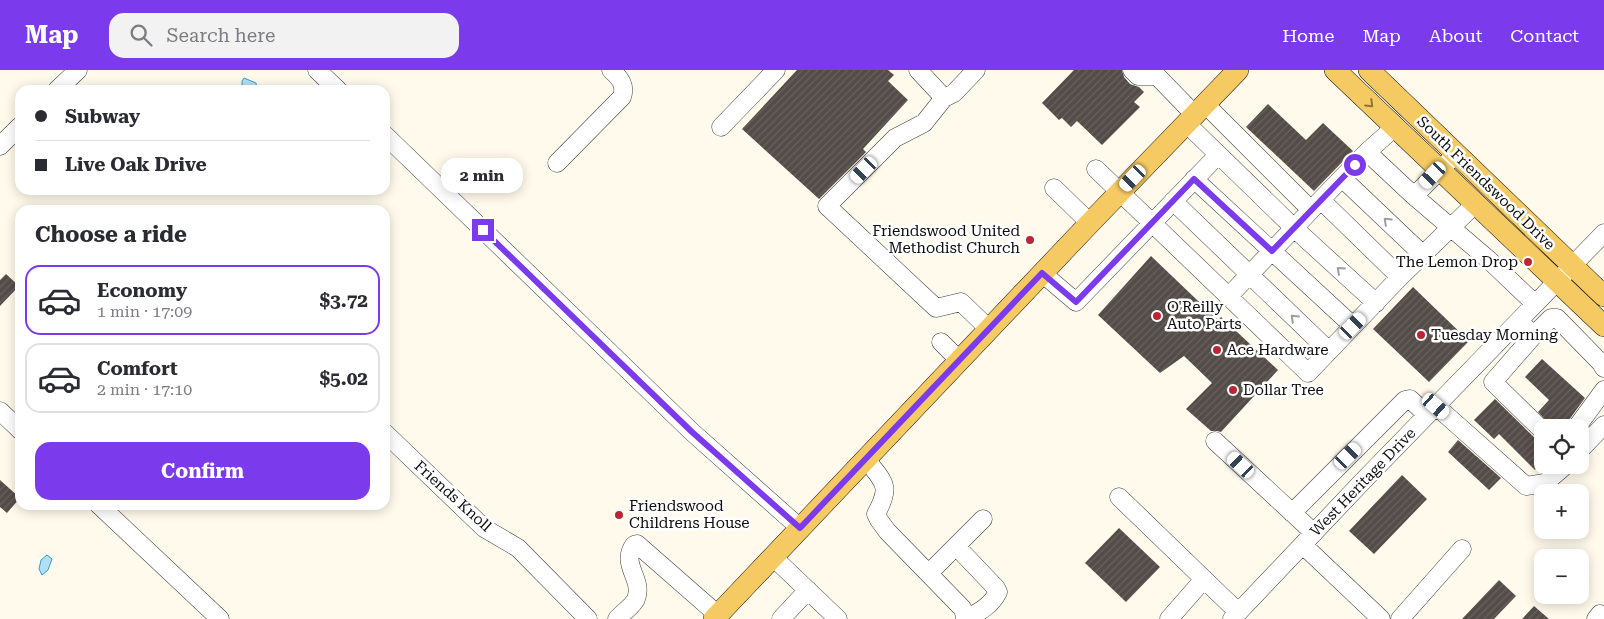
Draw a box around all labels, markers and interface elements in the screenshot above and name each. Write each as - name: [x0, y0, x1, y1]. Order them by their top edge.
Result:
- search box: [109, 13, 459, 58]
- text: Map: [25, 21, 79, 49]
- icon: search: [127, 21, 155, 49]
- text: Search here: [167, 24, 275, 47]
- text: Home: [1282, 25, 1334, 46]
- text: Map: [1362, 25, 1401, 46]
- text: About: [1429, 25, 1482, 46]
- text: Contact: [1510, 25, 1579, 46]
- one-way arrow: [1365, 98, 1374, 107]
- text: Subway: [65, 105, 140, 128]
- street label: South Friendswood Drive: [1413, 112, 1559, 254]
- text: Live Oak Drive: [65, 153, 207, 176]
- car: [848, 154, 879, 186]
- route start: [1344, 154, 1366, 176]
- callout: 2 min: [442, 158, 524, 192]
- car: [1417, 159, 1448, 191]
- car: [1117, 162, 1148, 194]
- text: 2 min: [460, 166, 504, 185]
- one-way arrow: [1384, 218, 1393, 227]
- route end: [472, 219, 494, 241]
- text: Choose a ride: [35, 222, 187, 247]
- place label: Friendswood United Methodist Church: [872, 222, 1020, 257]
- marker: Friendswood United Methodist Church: [1024, 234, 1036, 246]
- place label: The Lemon Drop: [1396, 253, 1518, 271]
- marker: The Lemon Drop: [1522, 256, 1534, 268]
- one-way arrow: [1336, 267, 1345, 276]
- icon: car: [37, 278, 82, 323]
- text: Economy: [97, 279, 187, 302]
- text: $3.72: [319, 289, 368, 312]
- place label: O'Reilly Auto Parts: [1167, 298, 1242, 333]
- text: 1 min · 17:09: [97, 302, 192, 321]
- marker: O'Reilly Auto Parts: [1151, 310, 1163, 322]
- car: [1337, 310, 1368, 342]
- one-way arrow: [1291, 315, 1300, 324]
- place label: Tuesday Morning: [1431, 326, 1558, 344]
- marker: Tuesday Morning: [1415, 329, 1427, 341]
- place label: Ace Hardware: [1227, 341, 1329, 359]
- marker: Ace Hardware: [1211, 344, 1223, 356]
- icon: car: [37, 356, 82, 401]
- text: Comfort: [97, 357, 178, 380]
- text: $5.02: [319, 367, 368, 390]
- text: 2 min · 17:10: [97, 380, 192, 399]
- place label: Dollar Tree: [1243, 381, 1324, 399]
- marker: Dollar Tree: [1227, 384, 1239, 396]
- car: [1419, 390, 1452, 422]
- map controls: [1534, 419, 1589, 604]
- button: locate: [1534, 419, 1589, 474]
- street label: West Heritage Drive: [1307, 424, 1419, 540]
- car: [1332, 440, 1363, 472]
- button: Confirm: [35, 442, 370, 500]
- car: [1224, 449, 1257, 481]
- street label: Friends Knoll: [411, 457, 495, 535]
- button: +: [1534, 484, 1589, 539]
- place label: Friendswood Childrens House: [629, 497, 750, 532]
- marker: Friendswood Childrens House: [613, 509, 625, 521]
- button: −: [1534, 549, 1589, 604]

